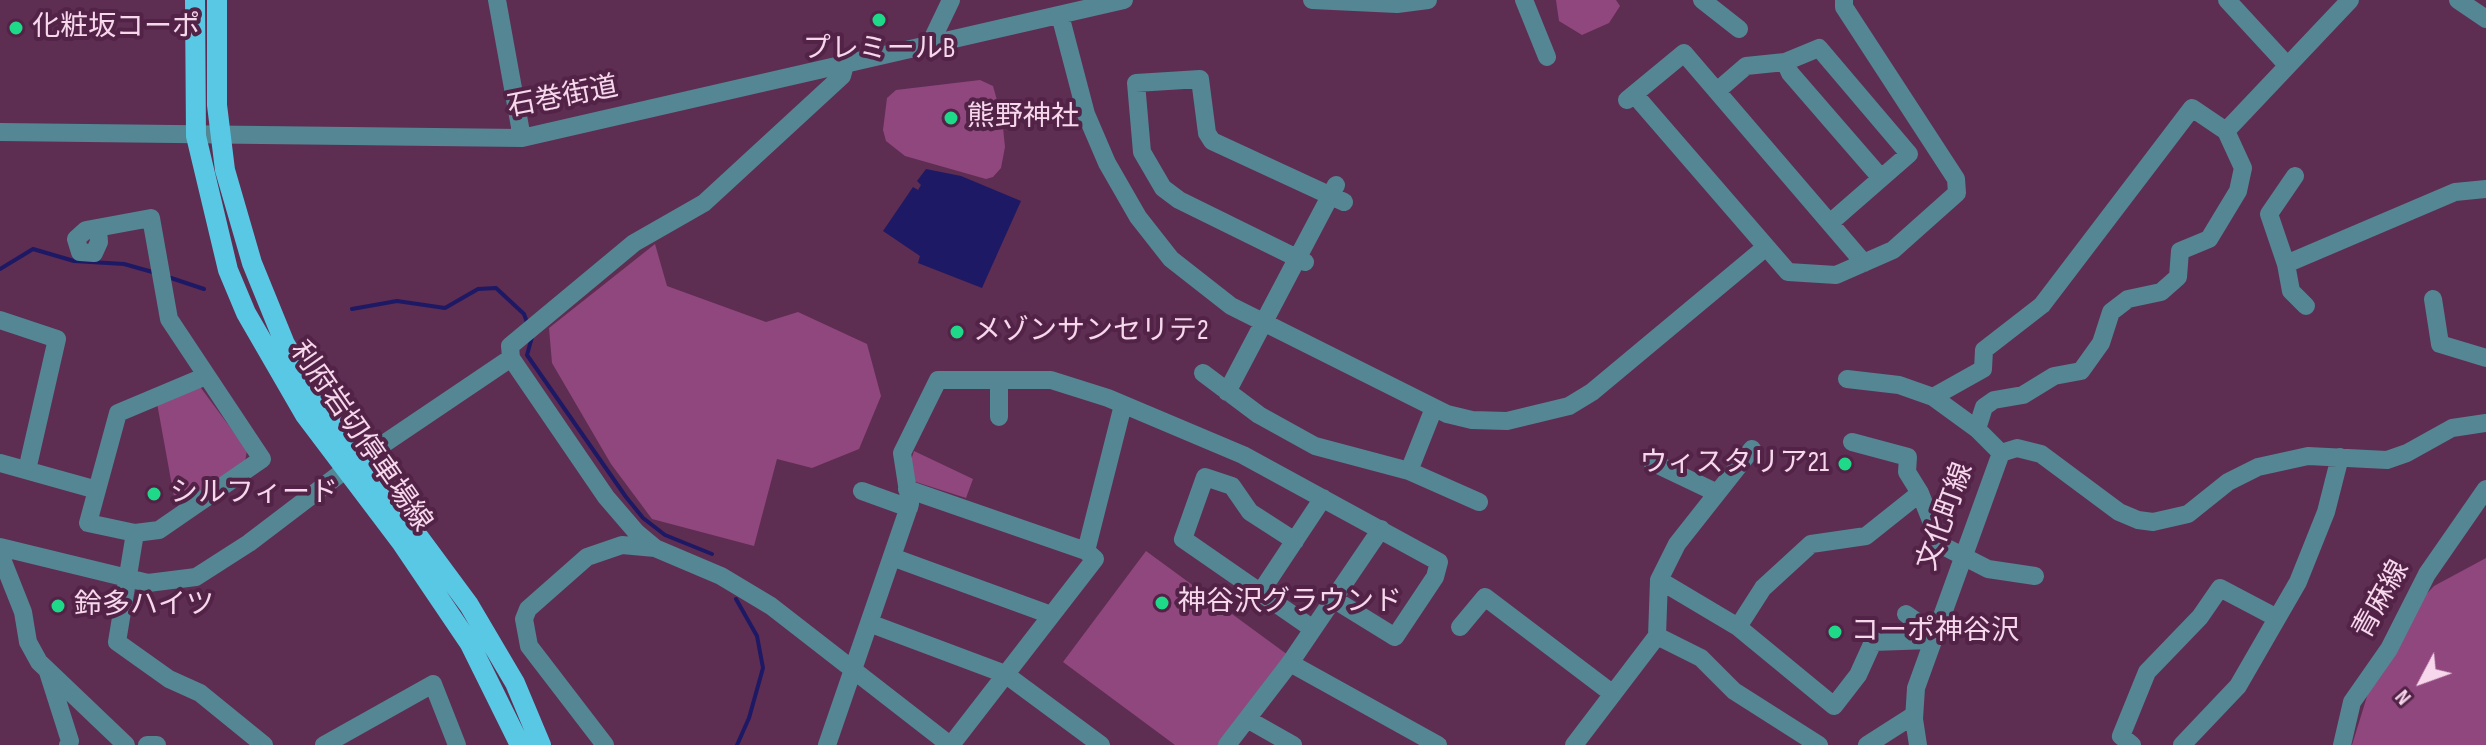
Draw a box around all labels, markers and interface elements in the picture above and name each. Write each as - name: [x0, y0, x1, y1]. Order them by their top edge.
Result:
- place label: 化粧坂コーポ: [32, 11, 200, 45]
- marker: プレミールB: [870, 11, 888, 29]
- marker: 化粧坂コーポ: [7, 19, 25, 37]
- place label: プレミールB: [803, 33, 955, 67]
- street label: 石巻街道: [505, 71, 621, 125]
- place label: 熊野神社: [967, 101, 1079, 135]
- marker: 熊野神社: [942, 109, 960, 127]
- place label: メゾンサンセリテ2: [973, 315, 1209, 349]
- marker: メゾンサンセリテ2: [948, 323, 966, 341]
- street label: 利府岩切停車場線: [282, 336, 438, 538]
- place label: ウィスタリア21: [1640, 447, 1829, 481]
- marker: ウィスタリア21: [1836, 455, 1854, 473]
- street label: 文化町線: [1911, 459, 1981, 575]
- place label: シルフィード: [170, 477, 338, 511]
- marker: シルフィード: [145, 485, 163, 503]
- street label: 青麻線: [2347, 555, 2417, 645]
- place label: 神谷沢グラウンド: [1178, 586, 1402, 620]
- place label: 鈴多ハイツ: [74, 589, 214, 623]
- marker: 神谷沢グラウンド: [1153, 594, 1171, 612]
- marker: 鈴多ハイツ: [49, 597, 67, 615]
- place label: コーポ神谷沢: [1851, 615, 2019, 649]
- marker: コーポ神谷沢: [1826, 623, 1844, 641]
- north arrow: [2382, 641, 2462, 721]
- text: N: [2389, 684, 2418, 710]

